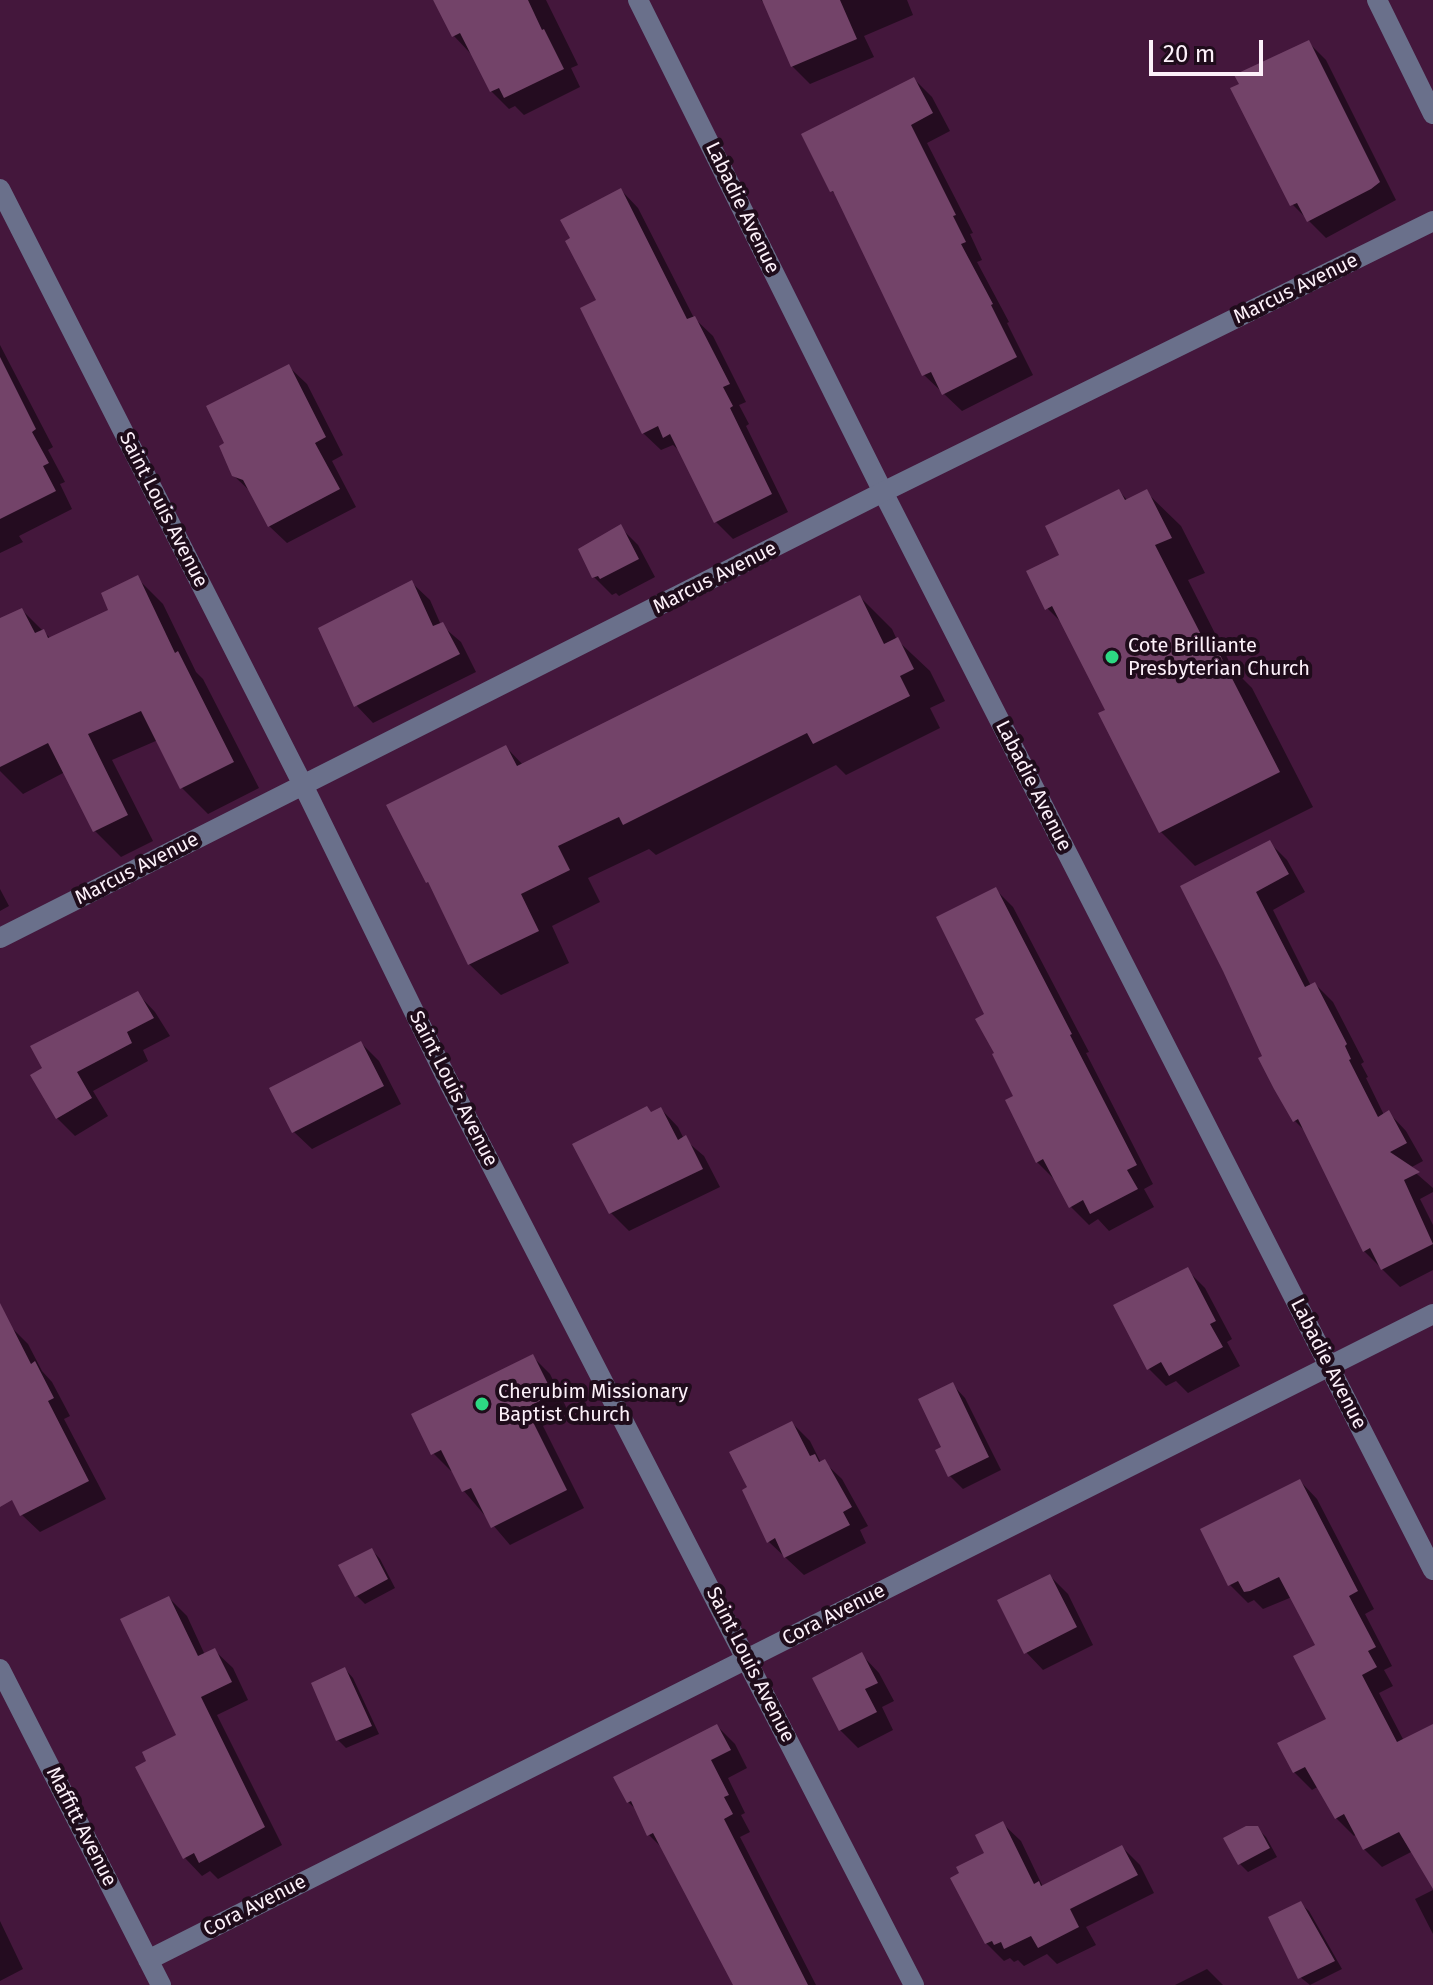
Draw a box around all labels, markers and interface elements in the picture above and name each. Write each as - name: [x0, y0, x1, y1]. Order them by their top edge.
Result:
- scale bar: [1153, 24, 1267, 74]
- text: 20 m: [1163, 40, 1215, 68]
- street label: Labadie Avenue: [700, 138, 784, 278]
- street label: Marcus Avenue: [1230, 248, 1362, 330]
- street label: Saint Louis Avenue: [113, 428, 213, 592]
- street label: Marcus Avenue: [649, 537, 781, 619]
- place label: Cote Brilliante Presbyterian Church: [1128, 634, 1310, 681]
- marker: Cote Brilliante Presbyterian Church: [1103, 648, 1121, 666]
- street label: Labadie Avenue: [990, 717, 1076, 855]
- street label: Marcus Avenue: [71, 828, 203, 910]
- street label: Saint Louis Avenue: [403, 1007, 503, 1171]
- street label: Labadie Avenue: [1285, 1295, 1371, 1433]
- place label: Cherubim Missionary Baptist Church: [498, 1380, 688, 1427]
- marker: Cherubim Missionary Baptist Church: [473, 1395, 491, 1413]
- street label: Cora Avenue: [779, 1579, 889, 1651]
- street label: Saint Louis Avenue: [700, 1583, 800, 1747]
- street label: Maffitt Avenue: [41, 1763, 121, 1891]
- street label: Cora Avenue: [200, 1870, 310, 1942]

